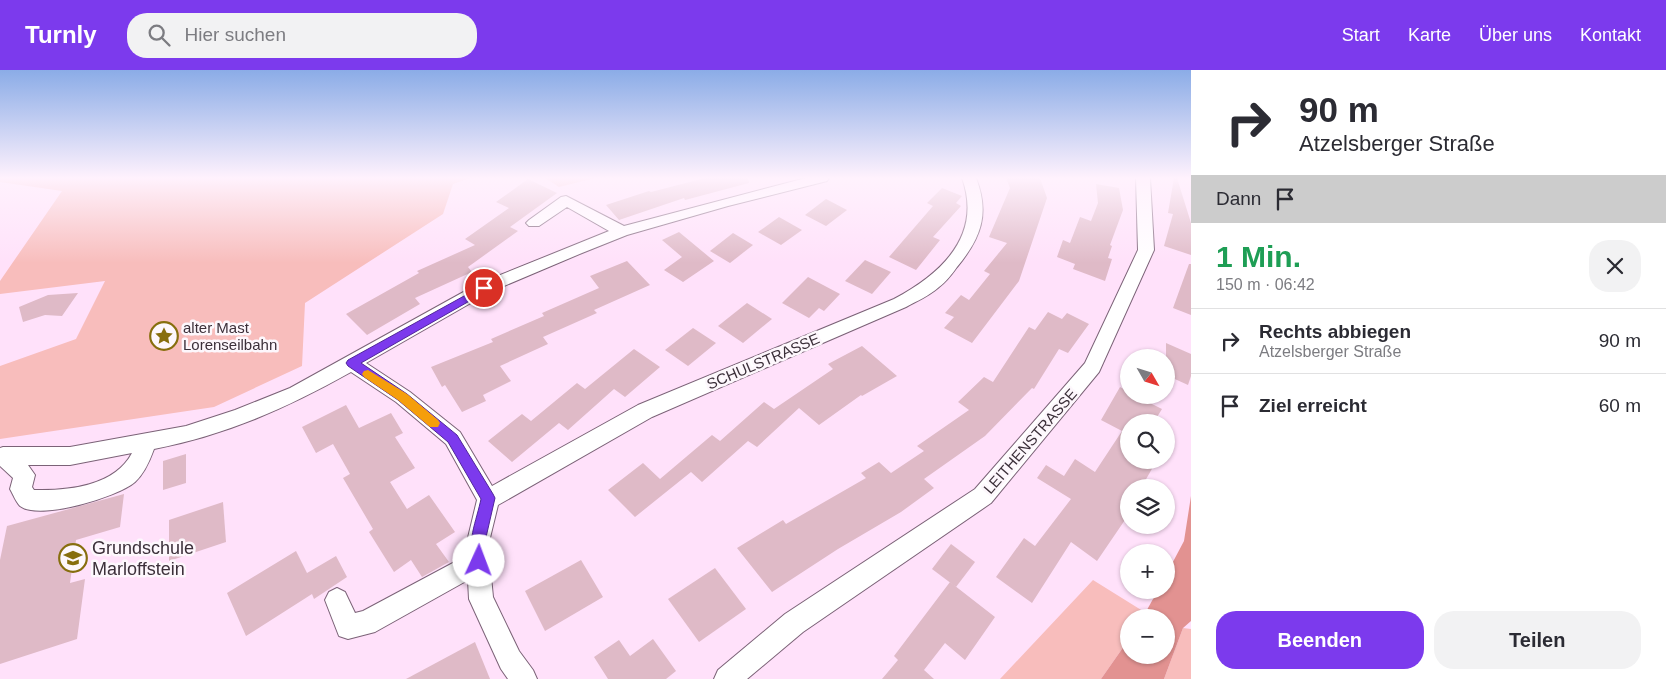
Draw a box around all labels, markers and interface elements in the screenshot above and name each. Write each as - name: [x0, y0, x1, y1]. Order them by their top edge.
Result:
- search box: [127, 13, 477, 58]
- text: Turnly: [25, 21, 97, 48]
- icon: search: [145, 21, 173, 49]
- text: Hier suchen: [185, 24, 286, 45]
- text: Start: [1342, 25, 1380, 45]
- text: Karte: [1408, 25, 1451, 45]
- text: Über uns: [1479, 25, 1552, 45]
- text: Kontakt: [1580, 25, 1641, 45]
- icon: right: [1216, 90, 1281, 155]
- text: 90 m: [1299, 90, 1379, 129]
- text: Atzelsberger Straße: [1299, 131, 1495, 156]
- icon: arrive: [1271, 185, 1299, 213]
- text: Dann: [1216, 188, 1261, 209]
- text: 1 Min.: [1216, 240, 1301, 273]
- button: close: [1589, 240, 1641, 292]
- pin: [463, 267, 505, 309]
- icon: arrive: [470, 274, 498, 302]
- text: 150 m · 06:42: [1216, 276, 1315, 293]
- place label: alter Mast Lorenseilbahn: [183, 319, 277, 353]
- place icon: alter Mast Lorenseilbahn: [149, 321, 179, 351]
- text: Rechts abbiegen: [1259, 321, 1411, 342]
- icon: right: [1216, 327, 1244, 355]
- street label: SCHULSTRASSE: [704, 330, 822, 392]
- text: 90 m: [1599, 330, 1641, 351]
- text: Atzelsberger Straße: [1259, 343, 1401, 360]
- north arrow: [1120, 349, 1175, 404]
- map controls: [1120, 349, 1175, 664]
- street label: LEITHENSTRASSE: [980, 385, 1080, 497]
- icon: arrive: [1216, 392, 1244, 420]
- text: Ziel erreicht: [1259, 395, 1367, 416]
- text: 60 m: [1599, 395, 1641, 416]
- button: search: [1120, 414, 1175, 469]
- button: layers: [1120, 479, 1175, 534]
- position arrow: [452, 534, 504, 586]
- place label: Grundschule Marloffstein: [92, 538, 194, 579]
- school or university icon: Grundschule Marloffstein: [58, 543, 88, 573]
- button: +: [1120, 544, 1175, 599]
- button: −: [1120, 609, 1175, 664]
- button: Beenden: [1216, 611, 1424, 669]
- button: Teilen: [1434, 611, 1641, 669]

